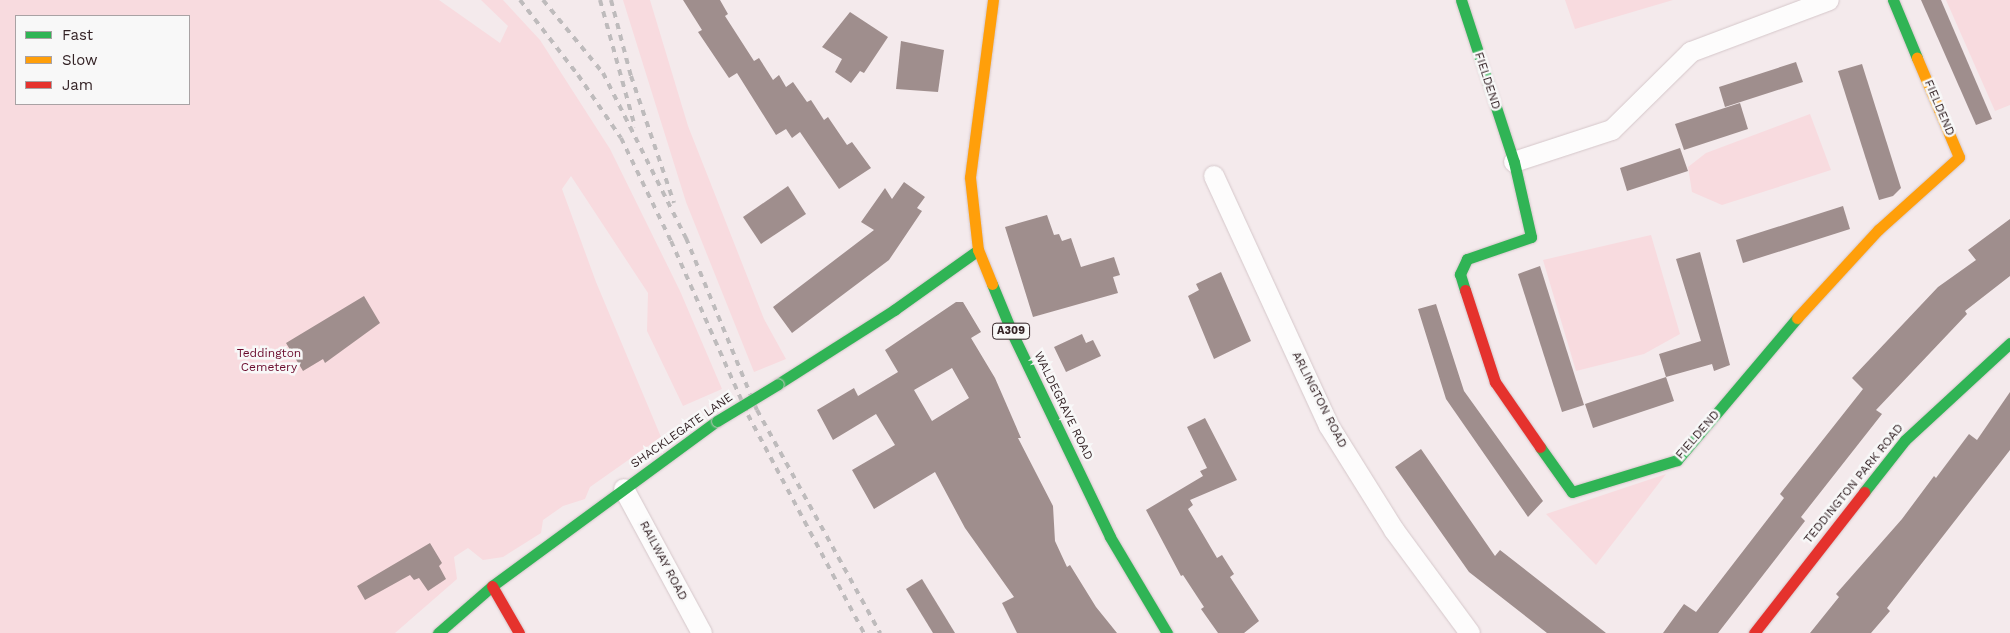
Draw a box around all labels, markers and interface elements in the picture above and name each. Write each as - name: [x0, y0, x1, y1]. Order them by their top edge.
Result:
- legend: [15, 15, 190, 105]
- text: Fast: [62, 26, 93, 44]
- street label: FIELDEND: [1471, 50, 1503, 112]
- text: Slow: [62, 51, 98, 69]
- text: Jam: [62, 76, 93, 94]
- street label: FIELDEND: [1921, 78, 1957, 138]
- road number: A309: [991, 322, 1031, 340]
- park label: Teddington Cemetery: [237, 347, 301, 375]
- street label: WALDEGRAVE ROAD: [1030, 349, 1096, 463]
- street label: ARLINGTON ROAD: [1289, 349, 1349, 451]
- street label: SHACKLEGATE LANE: [628, 390, 736, 472]
- street label: FIELDEND: [1673, 408, 1723, 462]
- street label: TEDDINGTON PARK ROAD: [1801, 421, 1907, 547]
- street label: RAILWAY ROAD: [636, 519, 690, 603]

